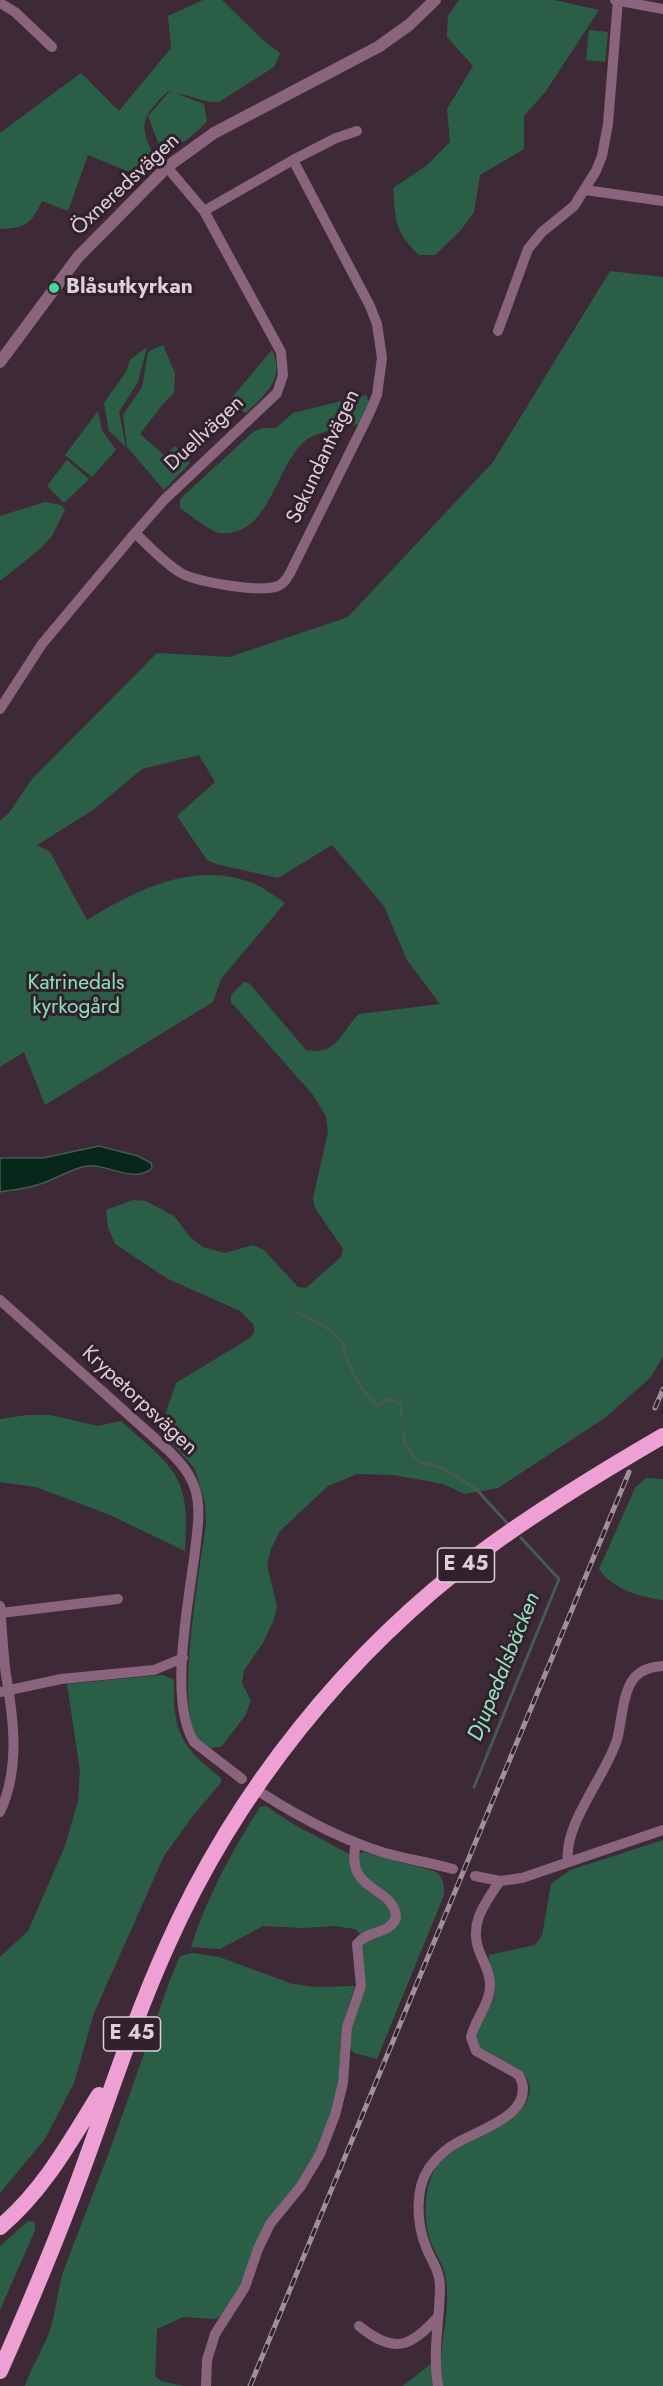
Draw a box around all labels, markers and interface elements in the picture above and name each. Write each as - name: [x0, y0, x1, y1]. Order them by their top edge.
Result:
- street label: Öxneredsvägen: [67, 129, 185, 241]
- place label: Blåsutkyrkan: [66, 275, 193, 301]
- marker: Blåsutkyrkan: [47, 281, 61, 295]
- street label: Sekundantvägen: [282, 386, 366, 528]
- street label: Duellvägen: [160, 391, 250, 477]
- park label: Katrinedals kyrkogård: [28, 971, 124, 1021]
- street label: Krypetorpsvägen: [76, 1341, 202, 1461]
- road number: E 45: [438, 1548, 494, 1582]
- water label: Djupedalsbäcken: [463, 1589, 547, 1745]
- road number: E 45: [104, 2017, 160, 2051]

